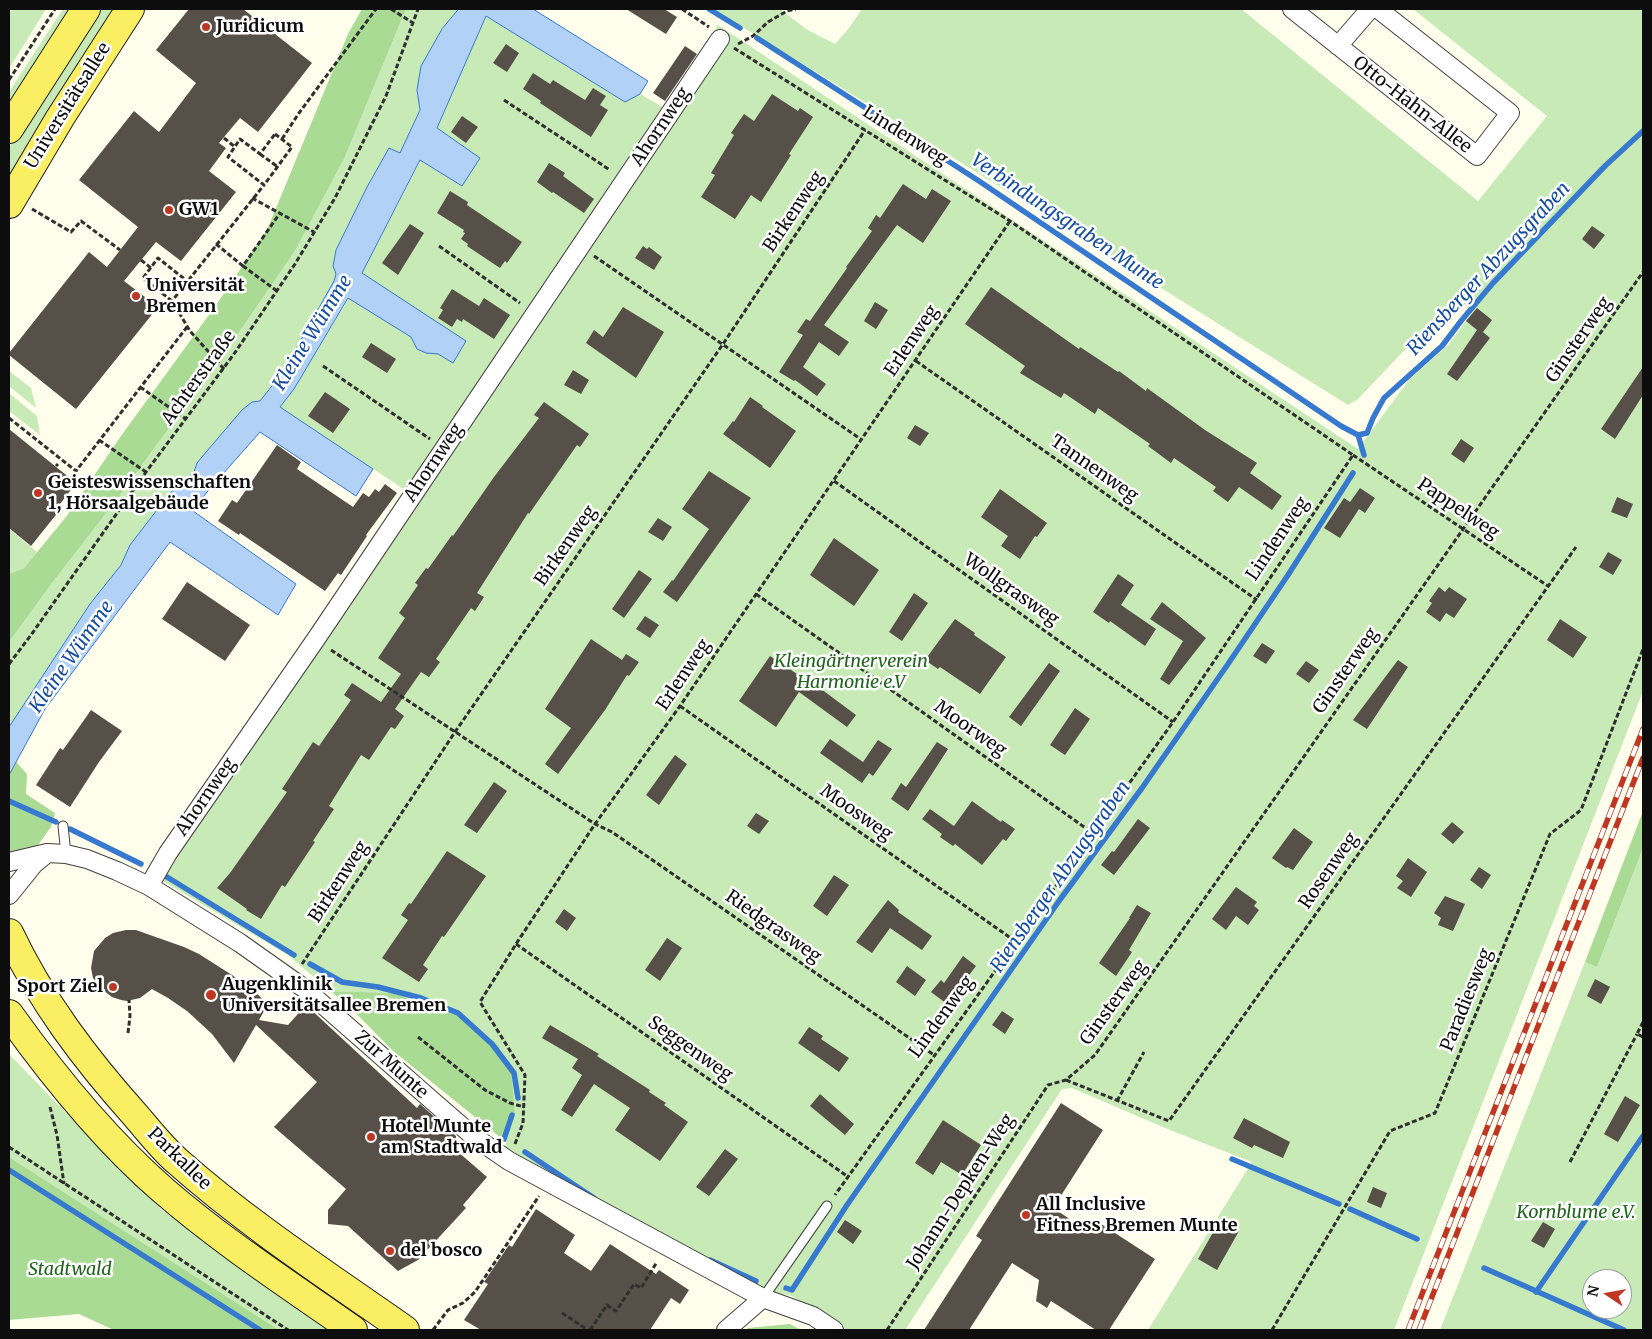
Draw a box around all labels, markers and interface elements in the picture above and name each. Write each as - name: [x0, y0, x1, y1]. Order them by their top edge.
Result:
- place label: Juridicum: [216, 16, 304, 38]
- marker: Juridicum: [200, 21, 212, 33]
- street label: Universitätsallee: [20, 39, 116, 173]
- street label: Otto-Hahn-Allee: [1348, 52, 1476, 158]
- street label: Ahornweg: [627, 84, 695, 170]
- street label: Lindenweg: [858, 101, 952, 171]
- water label: Verbindungsgraben Munte: [966, 149, 1168, 295]
- street label: Birkenweg: [759, 167, 829, 257]
- water label: Riensberger Abzugsgraben: [1403, 178, 1575, 360]
- place label: GW1: [179, 199, 219, 221]
- marker: GW1: [163, 204, 175, 216]
- water label: Kleine Wümme: [269, 271, 357, 395]
- place label: Universität Bremen: [146, 275, 245, 318]
- marker: Universität Bremen: [130, 290, 142, 302]
- street label: Ginsterweg: [1542, 293, 1616, 387]
- street label: Erlenweg: [880, 301, 944, 381]
- street label: Achterstraße: [157, 326, 241, 430]
- street label: Ahornweg: [400, 420, 468, 506]
- street label: Tannenweg: [1046, 431, 1142, 507]
- place label: Geisteswissenschaften 1, Hörsaalgebäude: [48, 472, 251, 514]
- street label: Pappelweg: [1413, 474, 1503, 544]
- marker: Geisteswissenschaften 1, Hörsaalgebäude: [32, 487, 44, 499]
- street label: Lindenweg: [1242, 493, 1314, 585]
- street label: Birkenweg: [531, 502, 601, 590]
- street label: Wollgrasweg: [959, 549, 1063, 631]
- water label: Kleine Wümme: [25, 597, 119, 717]
- street label: Ginsterweg: [1309, 624, 1383, 718]
- street label: Erlenweg: [652, 635, 716, 715]
- park label: Kleingärtnerverein Harmonie e.V: [774, 651, 928, 694]
- street label: Moorweg: [930, 696, 1010, 762]
- street label: Ahornweg: [171, 754, 241, 840]
- water label: Riensberger Abzugsgraben: [986, 777, 1136, 977]
- street label: Moosweg: [816, 780, 896, 846]
- street label: Rosenweg: [1295, 829, 1363, 913]
- street label: Birkenweg: [305, 837, 373, 927]
- street label: Riedgrasweg: [721, 886, 825, 968]
- street label: Paradiesweg: [1437, 945, 1497, 1055]
- street label: Ginsterweg: [1076, 956, 1152, 1050]
- street label: Lindenweg: [905, 972, 979, 1062]
- place label: Augenklinik Universitätsallee Bremen: [222, 974, 446, 1016]
- place label: Sport Ziel: [17, 976, 103, 998]
- marker: Sport Ziel: [107, 981, 119, 993]
- marker: Augenklinik Universitätsallee Bremen: [204, 988, 218, 1002]
- street label: Seggenweg: [643, 1012, 737, 1086]
- street label: Zur Munte: [350, 1026, 432, 1104]
- street label: Johann-Depken-Weg: [903, 1110, 1019, 1274]
- place label: Hotel Munte am Stadtwald: [381, 1116, 502, 1158]
- street label: Parkallee: [143, 1123, 215, 1195]
- marker: Hotel Munte am Stadtwald: [365, 1131, 377, 1143]
- place label: All Inclusive Fitness Bremen Munte: [1036, 1194, 1238, 1236]
- park label: Kornblume e.V.: [1516, 1202, 1636, 1224]
- marker: All Inclusive Fitness Bremen Munte: [1020, 1209, 1032, 1221]
- place label: del bosco: [400, 1240, 482, 1262]
- marker: del bosco: [384, 1245, 396, 1257]
- park label: Stadtwald: [28, 1259, 112, 1281]
- north arrow: [1582, 1269, 1632, 1319]
- text: N: [1583, 1284, 1603, 1298]

